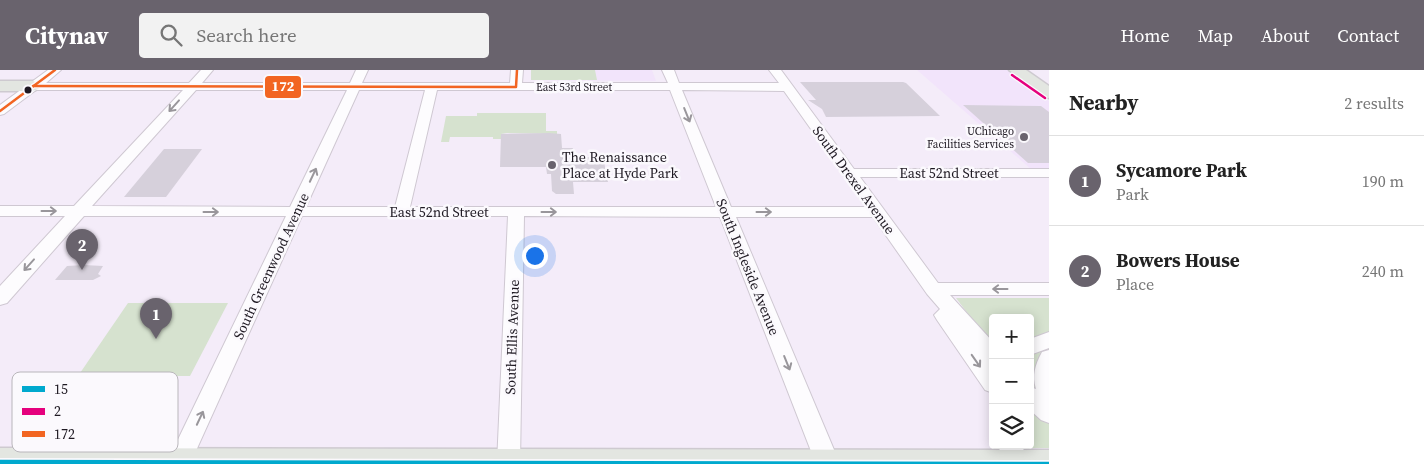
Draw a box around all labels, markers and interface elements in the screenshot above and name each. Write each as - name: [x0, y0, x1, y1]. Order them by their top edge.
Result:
- search box: [139, 13, 489, 58]
- text: Citynav: [25, 19, 109, 52]
- icon: search: [157, 21, 185, 49]
- text: Search here: [197, 22, 297, 48]
- text: Home: [1121, 23, 1170, 48]
- text: Map: [1198, 23, 1233, 48]
- text: About: [1261, 23, 1309, 48]
- text: Contact: [1337, 23, 1399, 48]
- line badge: 172: [264, 75, 302, 99]
- text: 172: [272, 76, 295, 96]
- street label: East 53rd Street: [536, 80, 612, 95]
- unlabelled marker: [23, 85, 33, 95]
- text: Nearby: [1069, 88, 1139, 117]
- text: 2 results: [1344, 92, 1404, 114]
- one-way arrow: [168, 100, 180, 112]
- one-way arrow: [682, 107, 692, 122]
- street label: South Drexel Avenue: [808, 122, 900, 238]
- place label: UChicago Facilities Services: [927, 124, 1014, 152]
- marker: UChicago Facilities Services: [1018, 131, 1030, 143]
- place label: The Renaissance Place at Hyde Park: [562, 147, 678, 183]
- text: Sycamore Park: [1116, 157, 1247, 183]
- marker: The Renaissance Place at Hyde Park: [546, 159, 558, 171]
- street label: East 52nd Street: [899, 163, 999, 183]
- one-way arrow: [309, 168, 318, 183]
- text: 1: [1081, 170, 1089, 192]
- text: 190 m: [1362, 170, 1404, 192]
- text: Park: [1116, 183, 1149, 205]
- street label: South Greenwood Avenue: [228, 189, 314, 343]
- street label: South Ingleside Avenue: [711, 196, 785, 338]
- street label: East 52nd Street: [389, 202, 489, 222]
- one-way arrow: [40, 206, 56, 216]
- one-way arrow: [202, 207, 219, 217]
- one-way arrow: [540, 207, 556, 217]
- one-way arrow: [755, 207, 771, 217]
- pin: 2: [66, 229, 98, 270]
- your location: [522, 243, 548, 269]
- text: Bowers House: [1116, 247, 1240, 273]
- one-way arrow: [24, 259, 35, 272]
- text: 2: [1081, 260, 1089, 282]
- text: 240 m: [1362, 260, 1404, 282]
- text: Place: [1116, 273, 1154, 295]
- street label: South Ellis Avenue: [500, 279, 524, 395]
- one-way arrow: [993, 284, 1009, 294]
- pin: 1: [140, 298, 172, 339]
- map controls: [989, 314, 1034, 449]
- button: +: [989, 314, 1034, 359]
- one-way arrow: [971, 354, 981, 368]
- one-way arrow: [783, 355, 793, 370]
- button: −: [989, 359, 1034, 404]
- legend: [12, 372, 178, 452]
- text: 15: [54, 379, 68, 399]
- text: 2: [54, 401, 61, 421]
- button: layers: [989, 404, 1034, 449]
- one-way arrow: [196, 411, 205, 426]
- text: 172: [54, 424, 75, 444]

